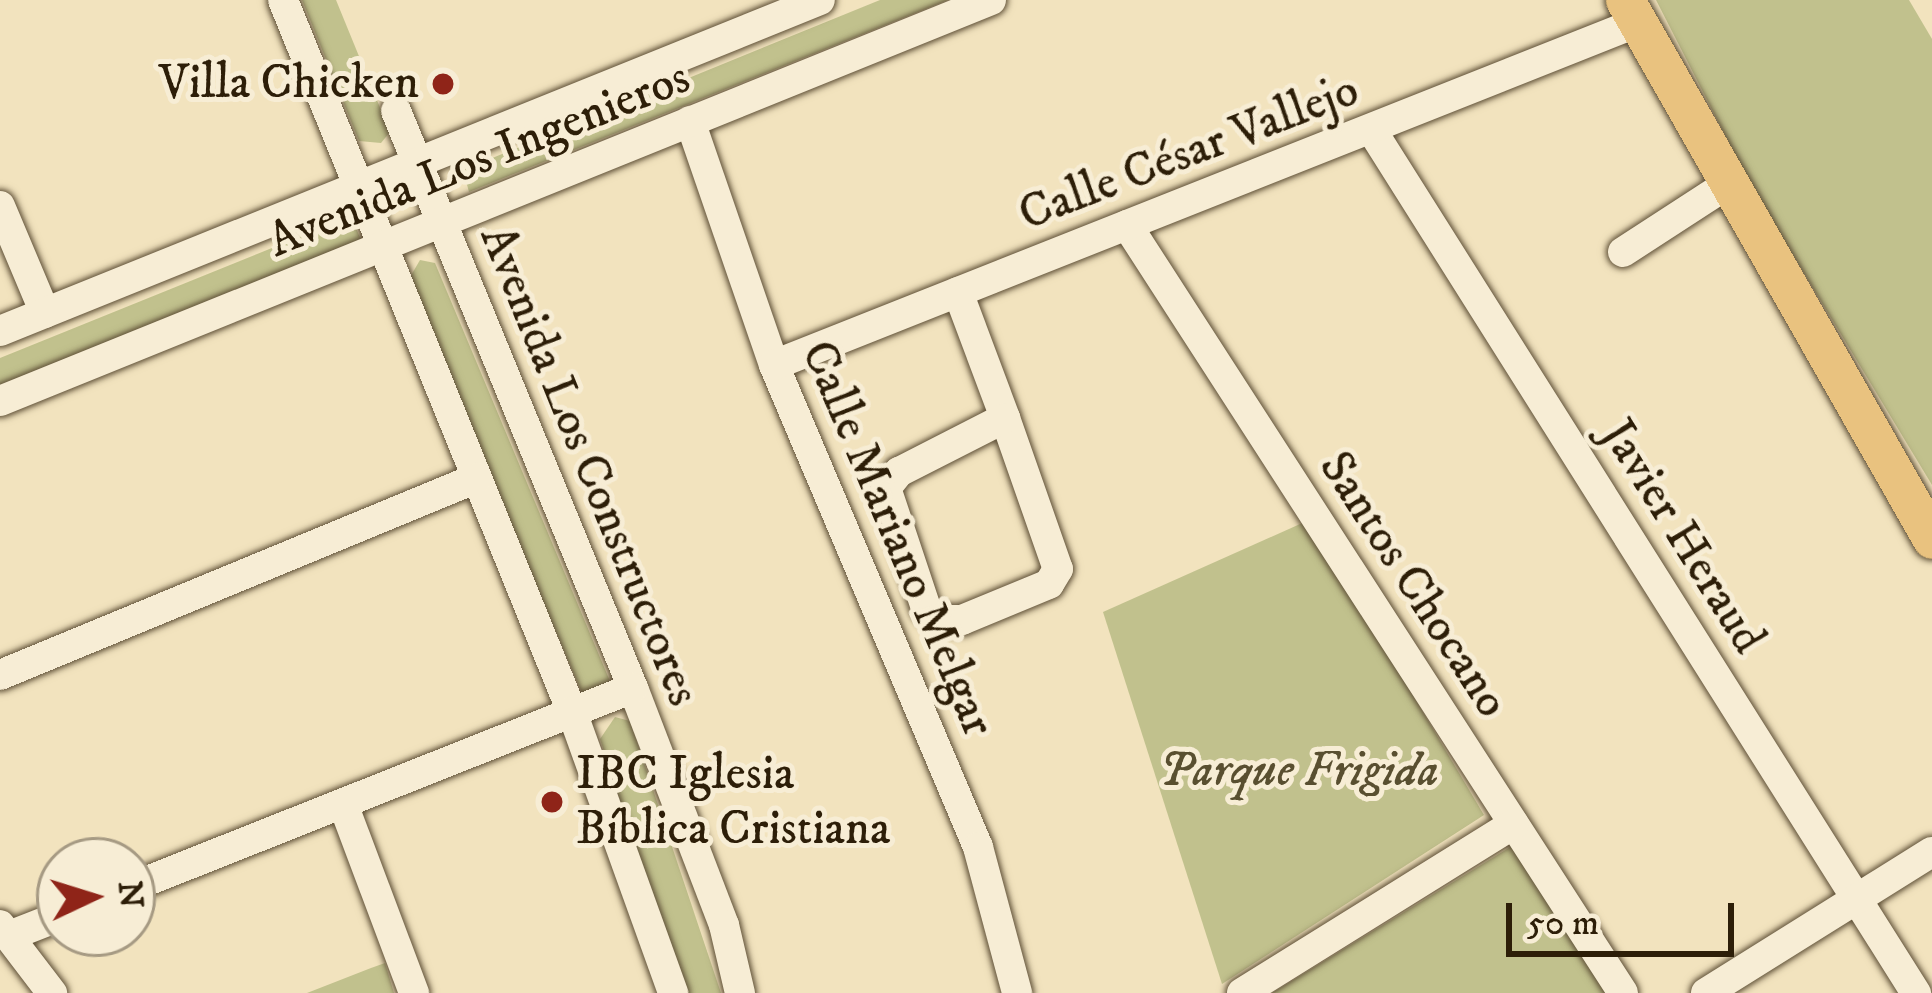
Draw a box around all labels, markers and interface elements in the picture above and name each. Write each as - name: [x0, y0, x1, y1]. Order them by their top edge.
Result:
- street label: Avenida Los Ingenieros: [260, 49, 698, 271]
- place label: Villa Chicken: [159, 55, 419, 113]
- street label: Calle César Vallejo: [1011, 62, 1367, 244]
- marker: Villa Chicken: [430, 71, 456, 97]
- street label: Avenida Los Constructores: [466, 218, 712, 714]
- street label: Calle Mariano Melgar: [788, 333, 1006, 745]
- street label: Javier Heraud: [1587, 409, 1777, 665]
- street label: Santos Chocano: [1306, 441, 1520, 729]
- park label: Parque Frigida: [1159, 743, 1439, 801]
- place label: IBC Iglesia Bíblica Cristiana: [576, 745, 890, 858]
- marker: IBC Iglesia Bíblica Cristiana: [539, 789, 565, 815]
- north arrow: [36, 837, 156, 957]
- scale bar: [1512, 879, 1740, 953]
- text: N: [108, 880, 151, 910]
- text: 50 m: [1527, 901, 1599, 946]

